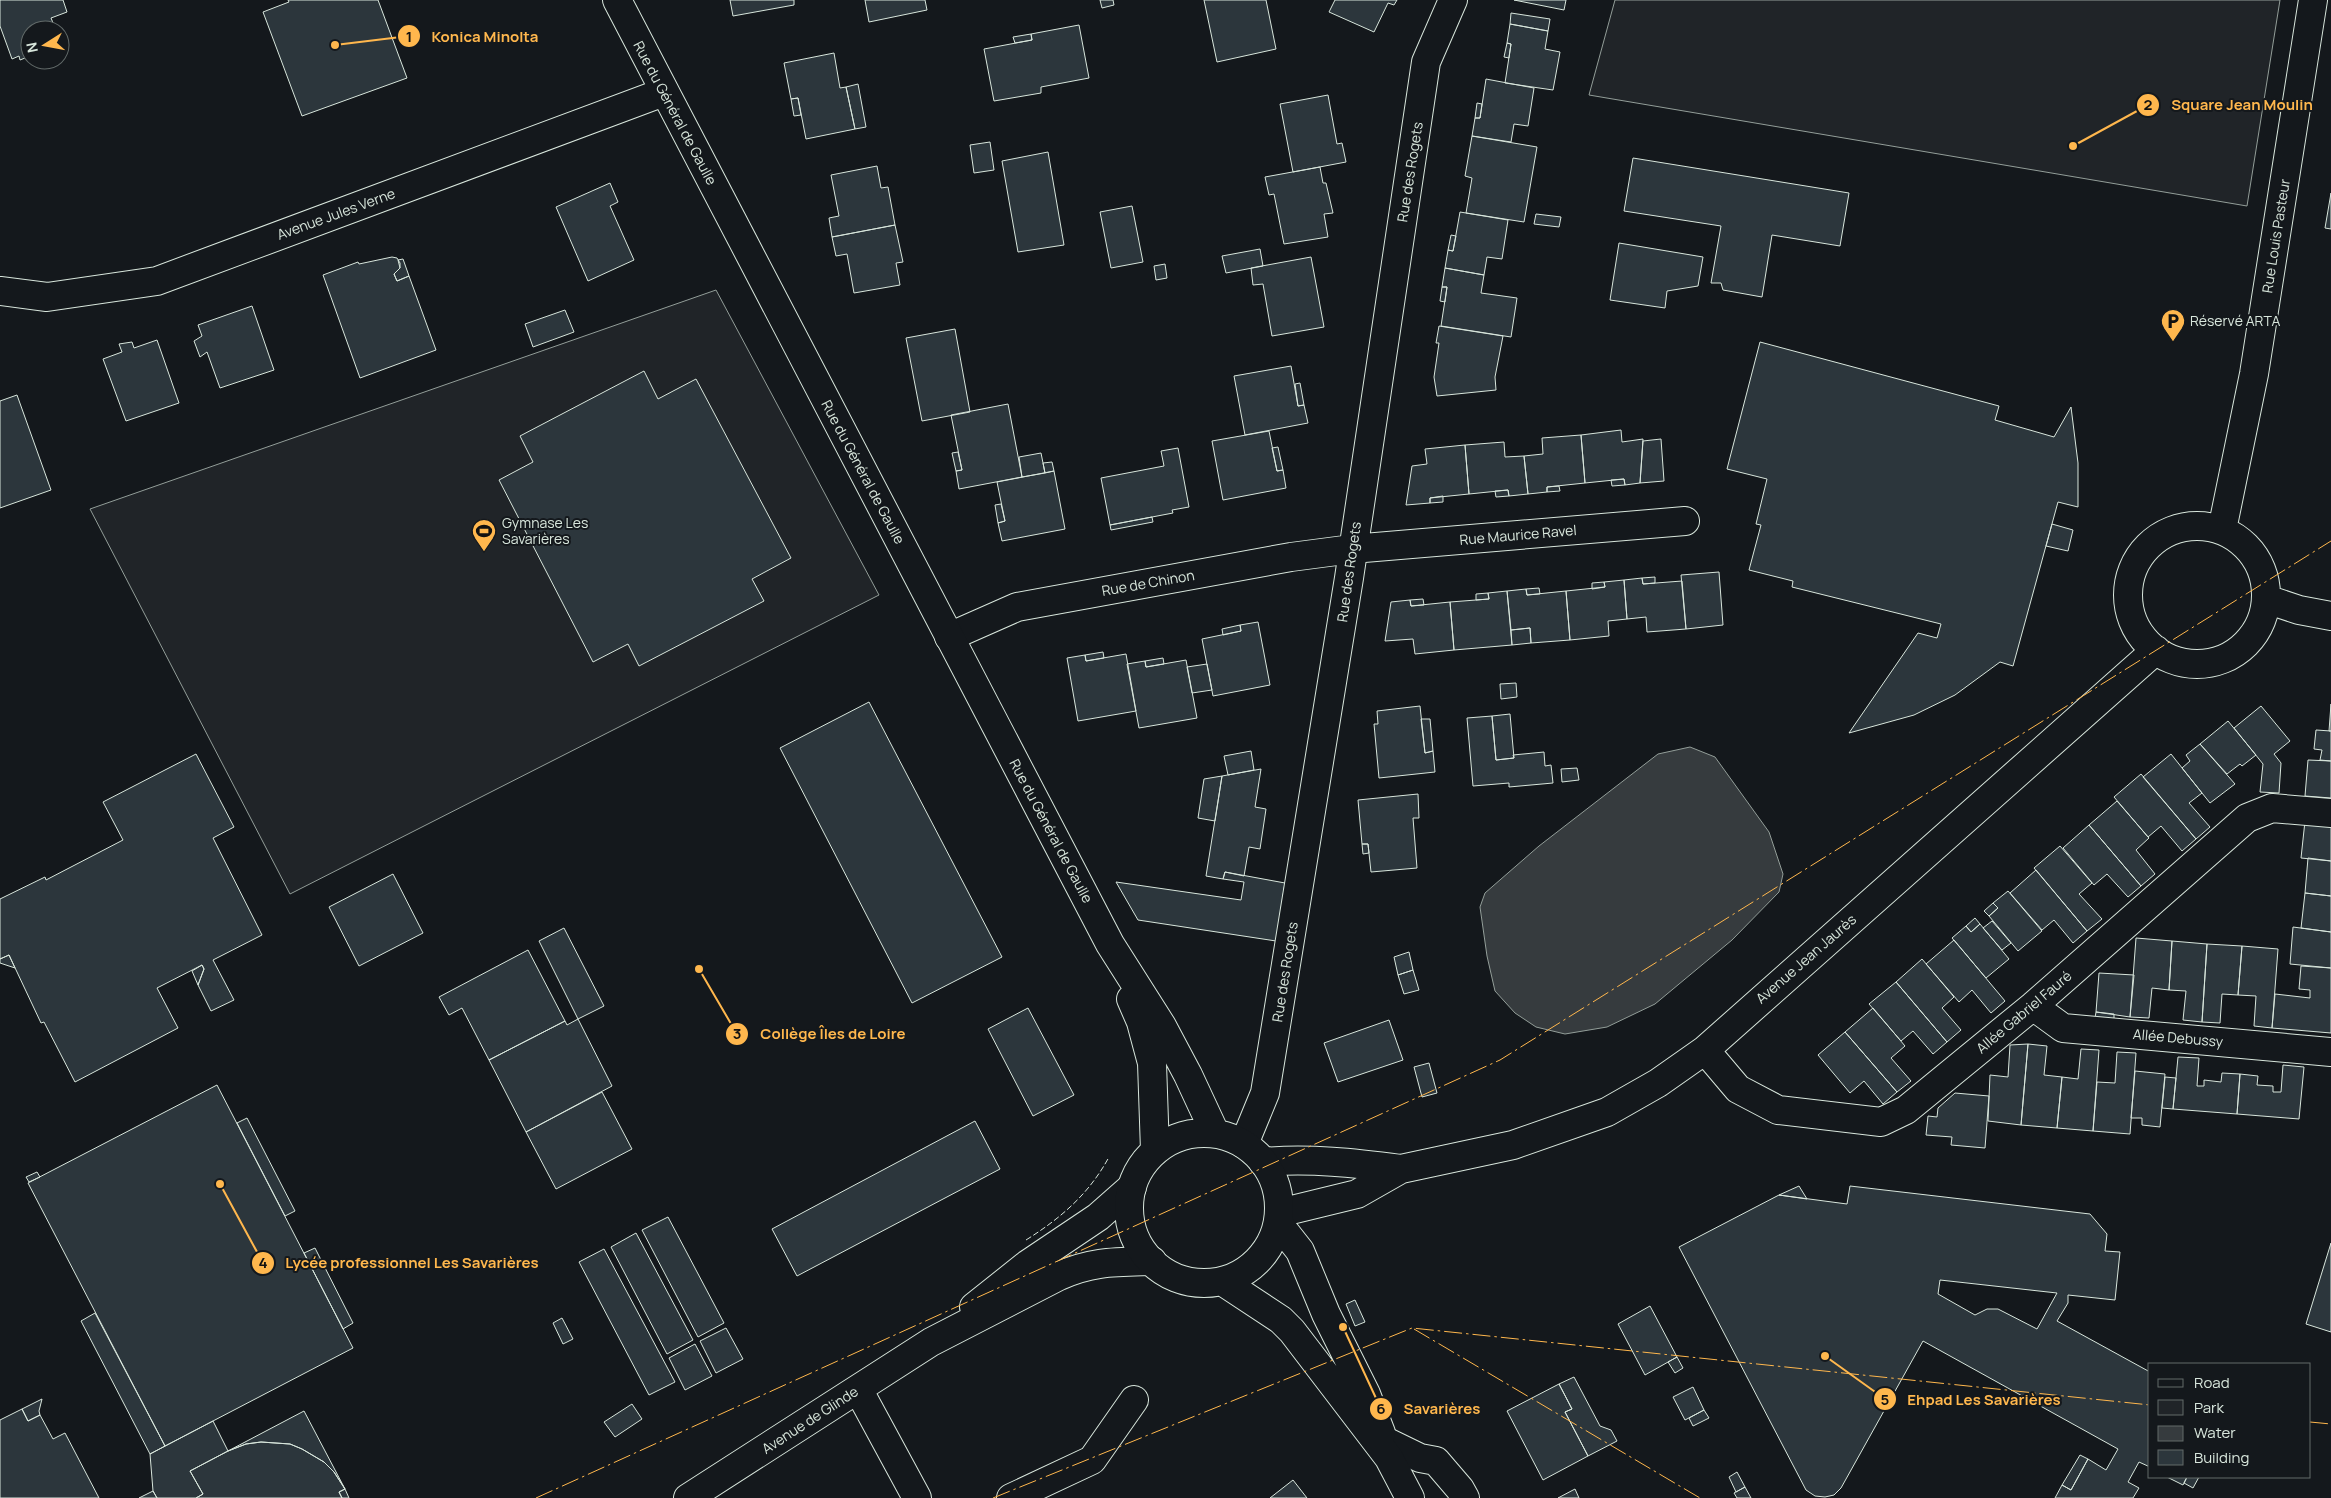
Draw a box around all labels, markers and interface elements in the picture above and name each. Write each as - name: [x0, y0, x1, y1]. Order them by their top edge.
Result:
- north arrow: [20, 20, 70, 70]
- callout: Konica Minolta: [397, 21, 549, 51]
- text: 1: [406, 26, 412, 47]
- text: Konica Minolta: [431, 26, 539, 47]
- street label: Rue du Général de Gaulle: [629, 37, 721, 188]
- text: N: [21, 41, 42, 54]
- callout: Square Jean Moulin: [2136, 90, 2322, 120]
- text: 2: [2144, 94, 2153, 115]
- text: Square Jean Moulin: [2171, 94, 2313, 115]
- street label: Rue des Rogets: [1392, 120, 1427, 223]
- street label: Rue Louis Pasteur: [2257, 177, 2294, 294]
- street label: Avenue Jules Verne: [274, 183, 398, 244]
- parking icon: Réservé ARTA: [2160, 308, 2186, 342]
- place label: Réservé ARTA: [2190, 311, 2280, 330]
- street label: Rue du Général de Gaulle: [817, 396, 909, 547]
- place label: Gymnase Les Savarières: [502, 513, 588, 548]
- sports icon: Gymnase Les Savarières: [471, 518, 497, 552]
- street label: Rue des Rogets: [1332, 520, 1365, 623]
- street label: Rue Maurice Ravel: [1459, 520, 1577, 549]
- street label: Rue de Chinon: [1100, 565, 1196, 600]
- street label: Rue du Général de Gaulle: [1005, 755, 1097, 906]
- street label: Avenue Jean Jaurès: [1751, 910, 1860, 1008]
- street label: Rue des Rogets: [1267, 920, 1302, 1023]
- street label: Allée Gabriel Fauré: [1972, 966, 2075, 1057]
- callout: Collège Îles de Loire: [725, 1019, 915, 1049]
- text: 3: [733, 1023, 741, 1044]
- text: Collège Îles de Loire: [760, 1023, 906, 1044]
- street label: Allée Debussy: [2132, 1024, 2225, 1051]
- callout: Lycée professionnel Les Savarières: [250, 1248, 549, 1278]
- text: 4: [258, 1252, 268, 1273]
- text: Lycée professionnel Les Savarières: [285, 1252, 539, 1273]
- legend: [2148, 1363, 2311, 1478]
- text: Road: [2194, 1372, 2230, 1393]
- street label: Avenue de Glinde: [758, 1381, 862, 1458]
- callout: Ehpad Les Savarières: [1872, 1384, 2071, 1414]
- text: 5: [1881, 1389, 1890, 1410]
- text: Ehpad Les Savarières: [1907, 1389, 2061, 1410]
- callout: Savarières: [1369, 1394, 1491, 1424]
- text: Park: [2194, 1397, 2224, 1418]
- text: 6: [1376, 1398, 1386, 1419]
- text: Savarières: [1404, 1398, 1480, 1419]
- text: Water: [2194, 1422, 2236, 1443]
- text: Building: [2194, 1447, 2249, 1468]

